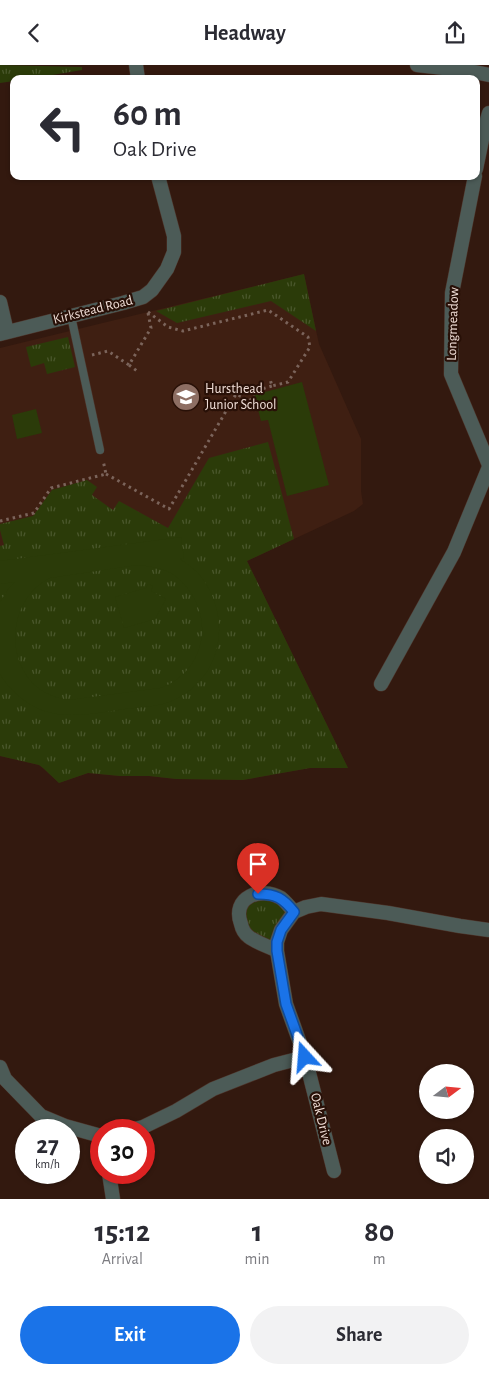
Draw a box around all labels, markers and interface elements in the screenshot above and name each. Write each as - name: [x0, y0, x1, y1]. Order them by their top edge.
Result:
- icon: back: [20, 19, 48, 47]
- icon: share: [441, 19, 469, 47]
- text: Headway: [203, 22, 286, 44]
- icon: left: [30, 95, 95, 160]
- text: 60 m: [113, 97, 182, 132]
- text: Oak Drive: [113, 138, 197, 160]
- street label: Longmeadow: [445, 286, 461, 361]
- street label: Kirkstead Road: [52, 293, 134, 327]
- school or university icon: Hursthead Junior School: [171, 382, 201, 412]
- place label: Hursthead Junior School: [205, 382, 277, 412]
- pin: [237, 843, 279, 894]
- icon: arrive: [244, 850, 272, 878]
- position arrow: [278, 1030, 330, 1082]
- north arrow: [419, 1064, 474, 1119]
- map controls: [419, 1064, 474, 1184]
- street label: Oak Drive: [308, 1092, 334, 1146]
- speed limit sign: 30: [90, 1119, 155, 1184]
- button: sound: [419, 1129, 474, 1184]
- text: 27: [36, 1133, 59, 1158]
- text: km/h: [35, 1158, 60, 1170]
- text: 15:12: [95, 1217, 150, 1247]
- text: 1: [252, 1217, 262, 1247]
- text: 80: [364, 1217, 394, 1247]
- text: Arrival: [102, 1251, 143, 1267]
- text: min: [245, 1251, 270, 1267]
- text: m: [373, 1251, 386, 1267]
- button: Exit: [20, 1306, 240, 1364]
- button: Share: [250, 1306, 469, 1364]

